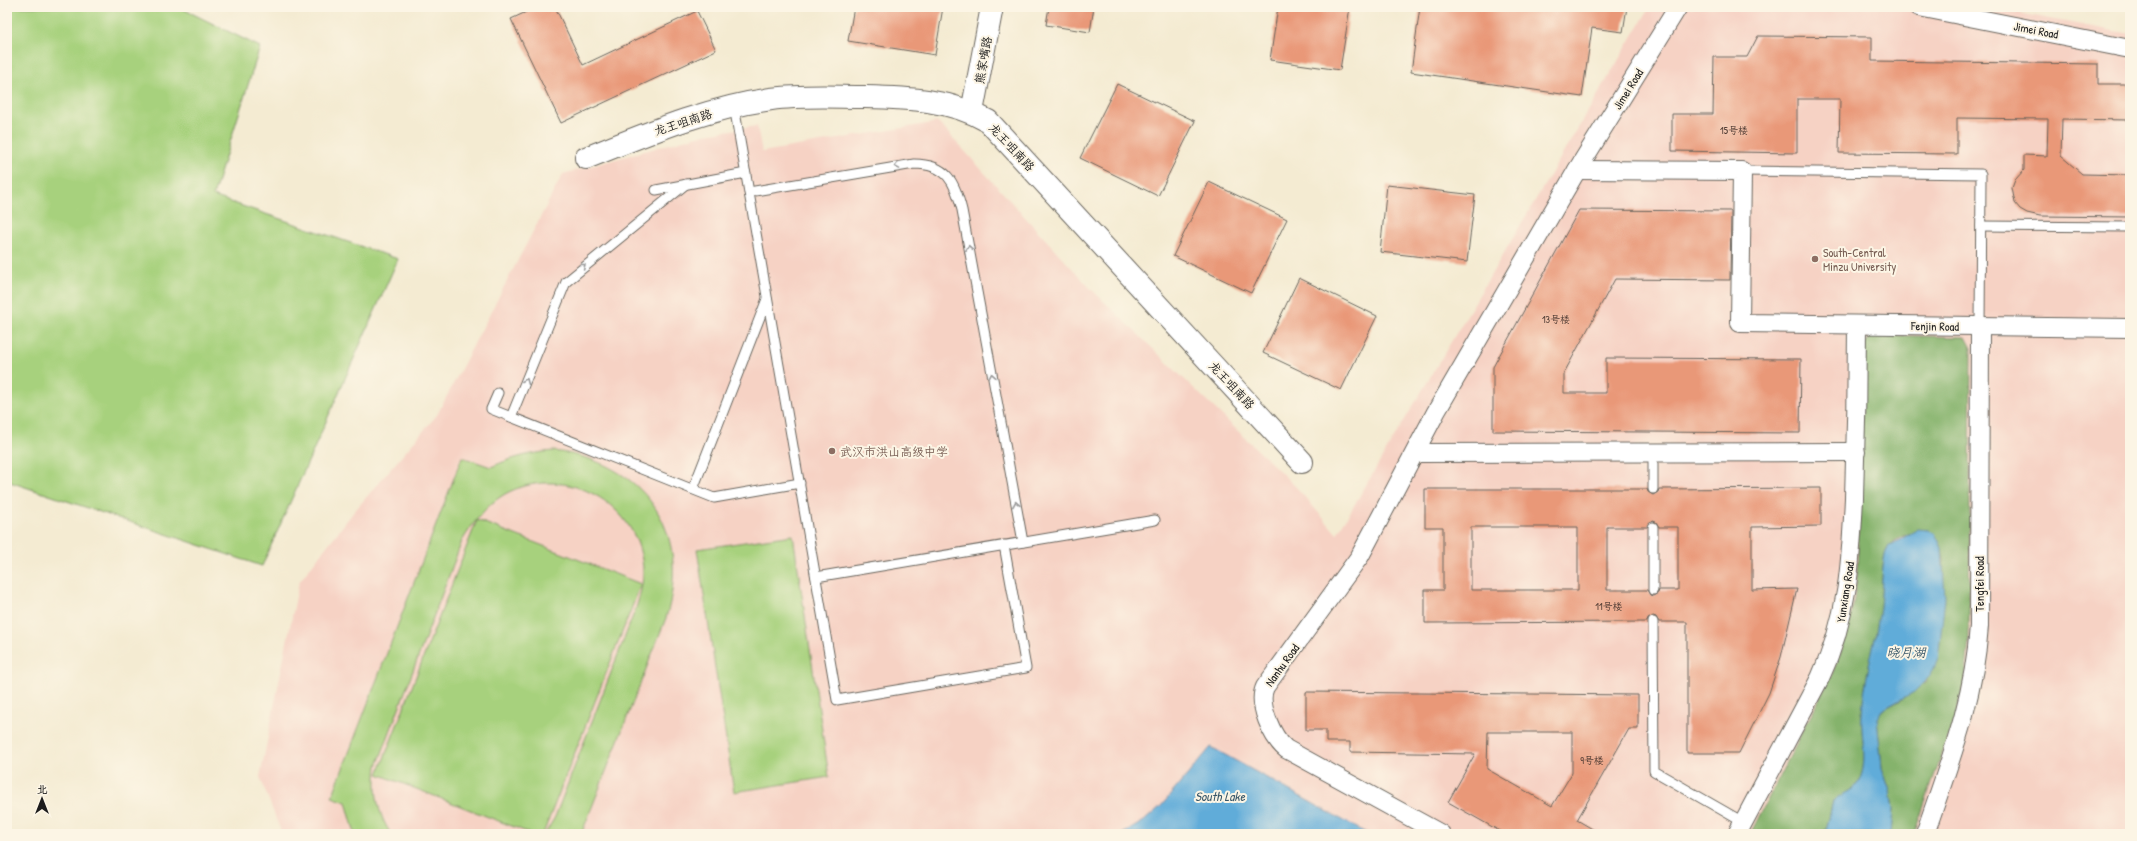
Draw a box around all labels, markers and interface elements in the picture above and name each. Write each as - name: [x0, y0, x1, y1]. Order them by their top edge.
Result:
- street label: Jimei Road: [2012, 17, 2060, 43]
- street label: 熊家嘴路: [970, 35, 996, 85]
- street label: Jimei Road: [1609, 65, 1647, 113]
- street label: 龙王咀南路: [652, 105, 714, 139]
- street label: 龙王咀南路: [985, 119, 1039, 175]
- house number: 15号楼: [1720, 124, 1748, 137]
- one-way arrow: [894, 162, 901, 170]
- place label: South-Central Minzu University: [1823, 244, 1896, 275]
- one-way arrow: [965, 245, 973, 251]
- marker: South-Central Minzu University: [1810, 254, 1820, 264]
- one-way arrow: [578, 264, 585, 271]
- house number: 13号楼: [1542, 313, 1570, 326]
- street label: Fenjin Road: [1910, 317, 1959, 335]
- street label: 龙王咀南路: [1205, 357, 1259, 413]
- one-way arrow: [988, 373, 997, 379]
- one-way arrow: [521, 377, 529, 384]
- place label: 武汉市洪山高级中学: [840, 443, 948, 460]
- marker: 武汉市洪山高级中学: [827, 446, 837, 456]
- one-way arrow: [1012, 501, 1020, 507]
- street label: Tengfei Road: [1971, 556, 1988, 612]
- street label: Yunxiang Road: [1832, 560, 1858, 624]
- house number: 11号楼: [1595, 600, 1623, 613]
- street label: Nanhu Road: [1261, 640, 1303, 690]
- water label: 晓月湖: [1886, 643, 1927, 661]
- house number: 9号楼: [1580, 754, 1604, 767]
- north arrow: [22, 779, 62, 819]
- text: 北: [37, 782, 48, 796]
- water label: South Lake: [1195, 787, 1246, 805]

